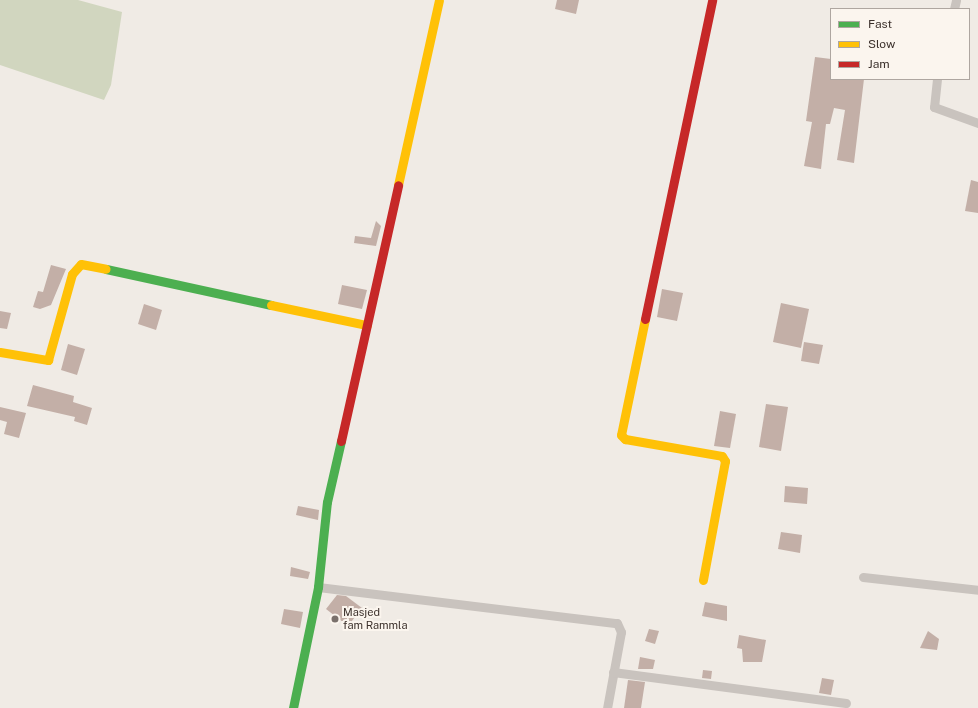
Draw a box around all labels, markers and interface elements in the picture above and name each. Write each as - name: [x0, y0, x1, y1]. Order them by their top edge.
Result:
- legend: [830, 8, 970, 80]
- text: Fast: [868, 17, 892, 31]
- text: Slow: [868, 37, 895, 51]
- text: Jam: [868, 57, 890, 71]
- place label: Masjed fam Rammla: [343, 606, 407, 632]
- marker: Masjed fam Rammla: [330, 614, 340, 624]

